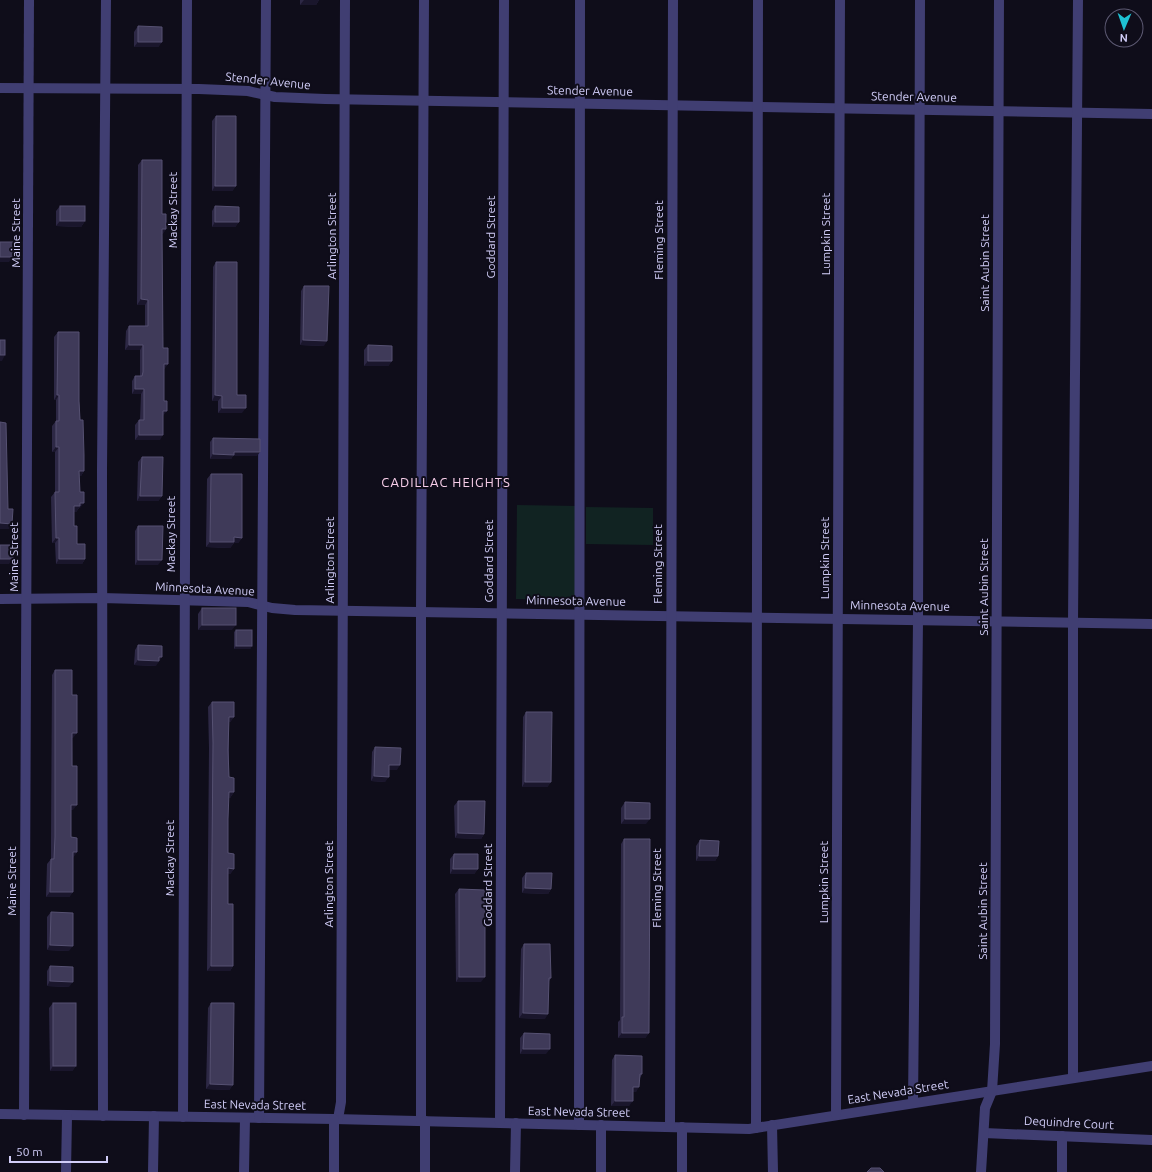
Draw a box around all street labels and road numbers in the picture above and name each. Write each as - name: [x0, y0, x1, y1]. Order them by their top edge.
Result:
- street label: Stender Avenue: [225, 70, 311, 91]
- street label: Stender Avenue: [547, 83, 633, 98]
- street label: Stender Avenue: [871, 89, 957, 104]
- street label: Mackay Street: [166, 172, 179, 248]
- street label: Arlington Street: [325, 192, 338, 279]
- street label: Lumpkin Street: [819, 193, 832, 275]
- street label: Goddard Street: [484, 195, 497, 279]
- street label: Maine Street: [9, 198, 22, 268]
- street label: Fleming Street: [652, 200, 665, 280]
- street label: Saint Aubin Street: [978, 214, 991, 312]
- street label: Mackay Street: [164, 496, 177, 572]
- street label: Arlington Street: [323, 516, 336, 603]
- street label: Lumpkin Street: [818, 517, 831, 599]
- street label: Goddard Street: [482, 519, 495, 603]
- street label: Maine Street: [7, 522, 20, 592]
- street label: Fleming Street: [651, 524, 664, 604]
- street label: Saint Aubin Street: [977, 538, 990, 636]
- street label: Minnesota Avenue: [155, 579, 255, 598]
- street label: Minnesota Avenue: [526, 593, 626, 608]
- street label: Minnesota Avenue: [850, 598, 950, 613]
- street label: Mackay Street: [163, 820, 176, 896]
- street label: Arlington Street: [322, 840, 335, 927]
- street label: Lumpkin Street: [817, 841, 830, 923]
- street label: Goddard Street: [481, 843, 494, 927]
- street label: Maine Street: [5, 846, 18, 916]
- street label: Fleming Street: [650, 848, 663, 928]
- street label: Saint Aubin Street: [976, 862, 989, 960]
- street label: East Nevada Street: [846, 1077, 950, 1106]
- street label: East Nevada Street: [204, 1097, 306, 1112]
- street label: East Nevada Street: [528, 1104, 630, 1119]
- street label: Dequindre Court: [1024, 1114, 1115, 1131]

